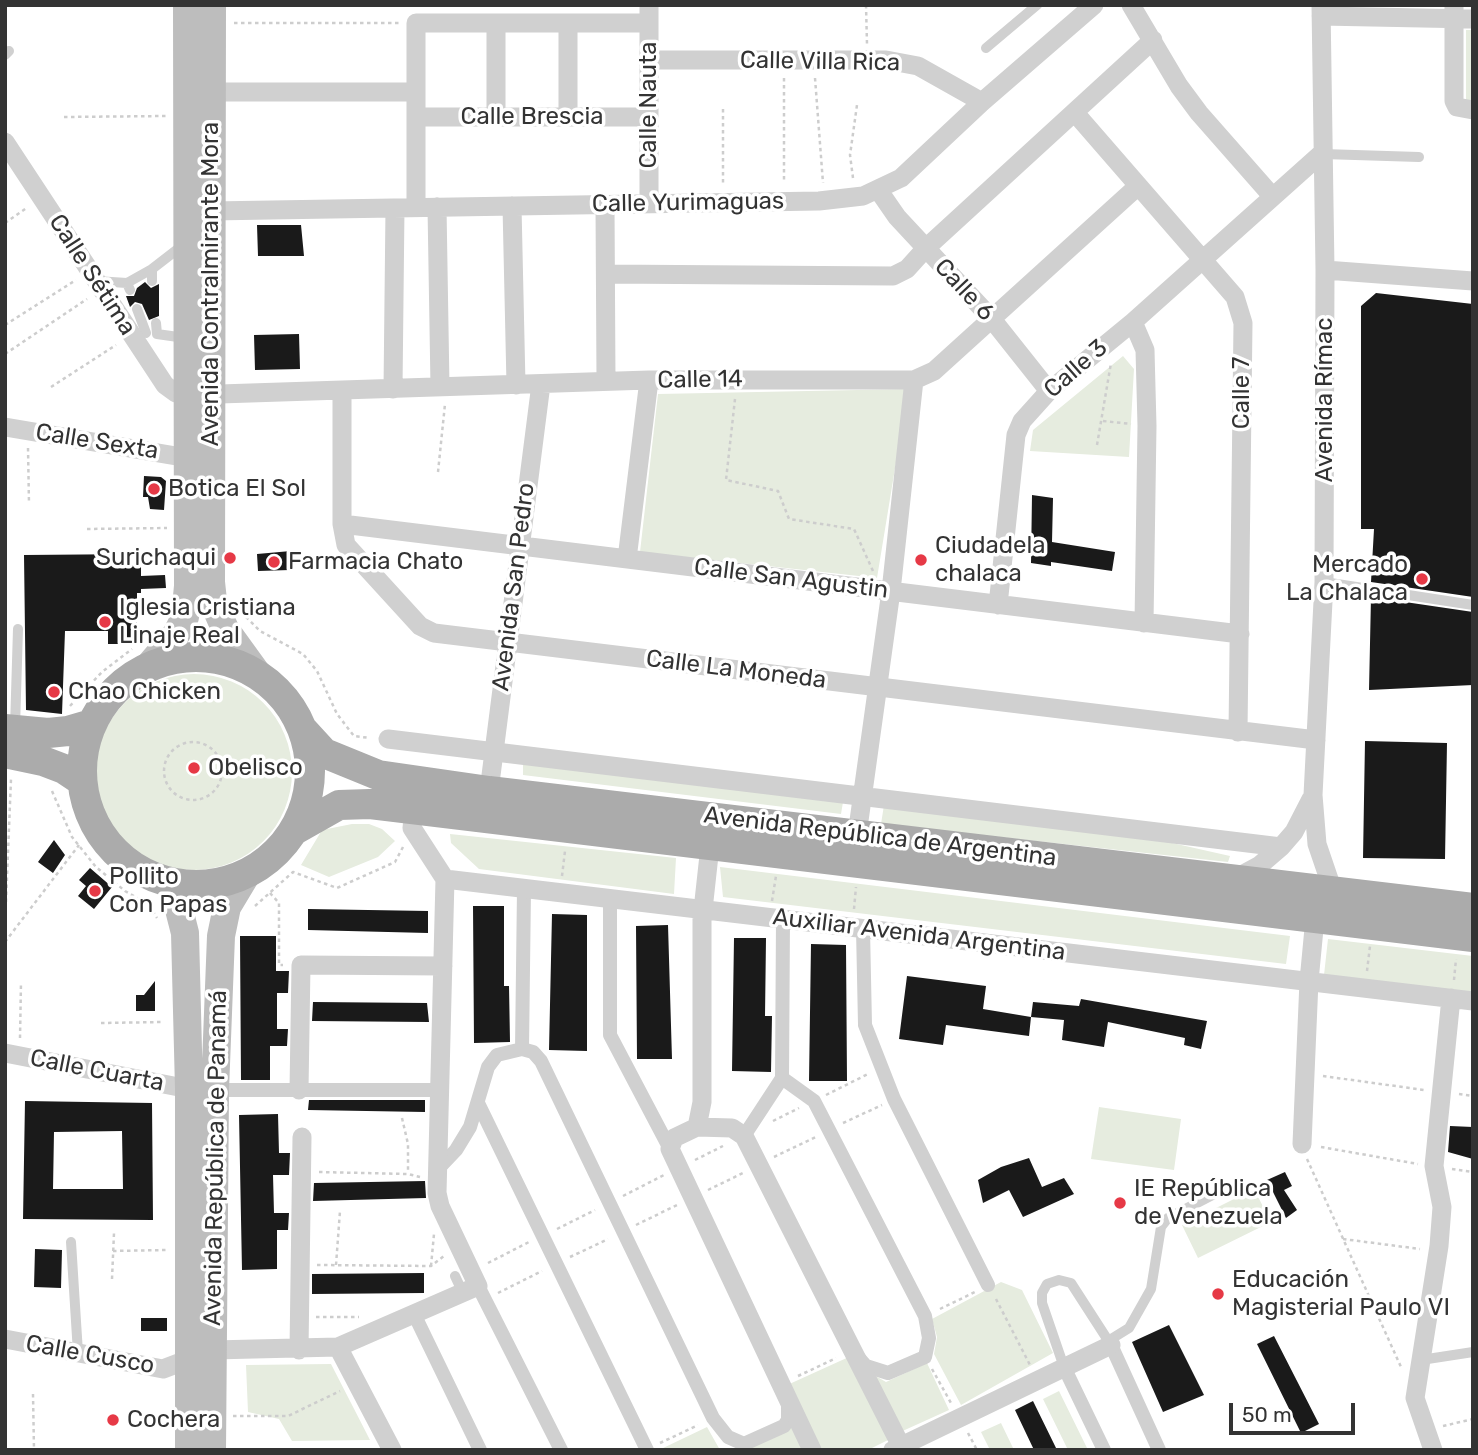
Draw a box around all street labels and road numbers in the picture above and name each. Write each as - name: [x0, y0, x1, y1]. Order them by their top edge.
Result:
- street label: Calle Nauta: [635, 41, 663, 169]
- street label: Calle Villa Rica: [740, 46, 900, 78]
- street label: Calle Brescia: [460, 103, 604, 131]
- street label: Avenida Contralmirante Mora: [197, 122, 225, 446]
- street label: Calle Yurimaguas: [592, 187, 784, 219]
- street label: Calle Sétima: [42, 209, 142, 341]
- street label: Calle 6: [928, 253, 1000, 327]
- street label: Avenida Rímac: [1311, 318, 1339, 482]
- street label: Calle 3: [1038, 334, 1114, 404]
- street label: Calle 7: [1228, 357, 1256, 429]
- street label: Calle 14: [657, 365, 743, 395]
- street label: Calle Sexta: [34, 418, 160, 466]
- street label: Avenida San Pedro: [487, 481, 541, 693]
- street label: Calle San Agustin: [692, 553, 890, 605]
- street label: Calle La Moneda: [644, 645, 828, 695]
- street label: Avenida República de Argentina: [702, 801, 1058, 873]
- street label: Auxiliar Avenida Argentina: [771, 903, 1067, 967]
- street label: Avenida República de Panamá: [199, 990, 233, 1326]
- street label: Calle Cuarta: [28, 1044, 166, 1098]
- street label: Calle Cusco: [24, 1330, 156, 1380]

